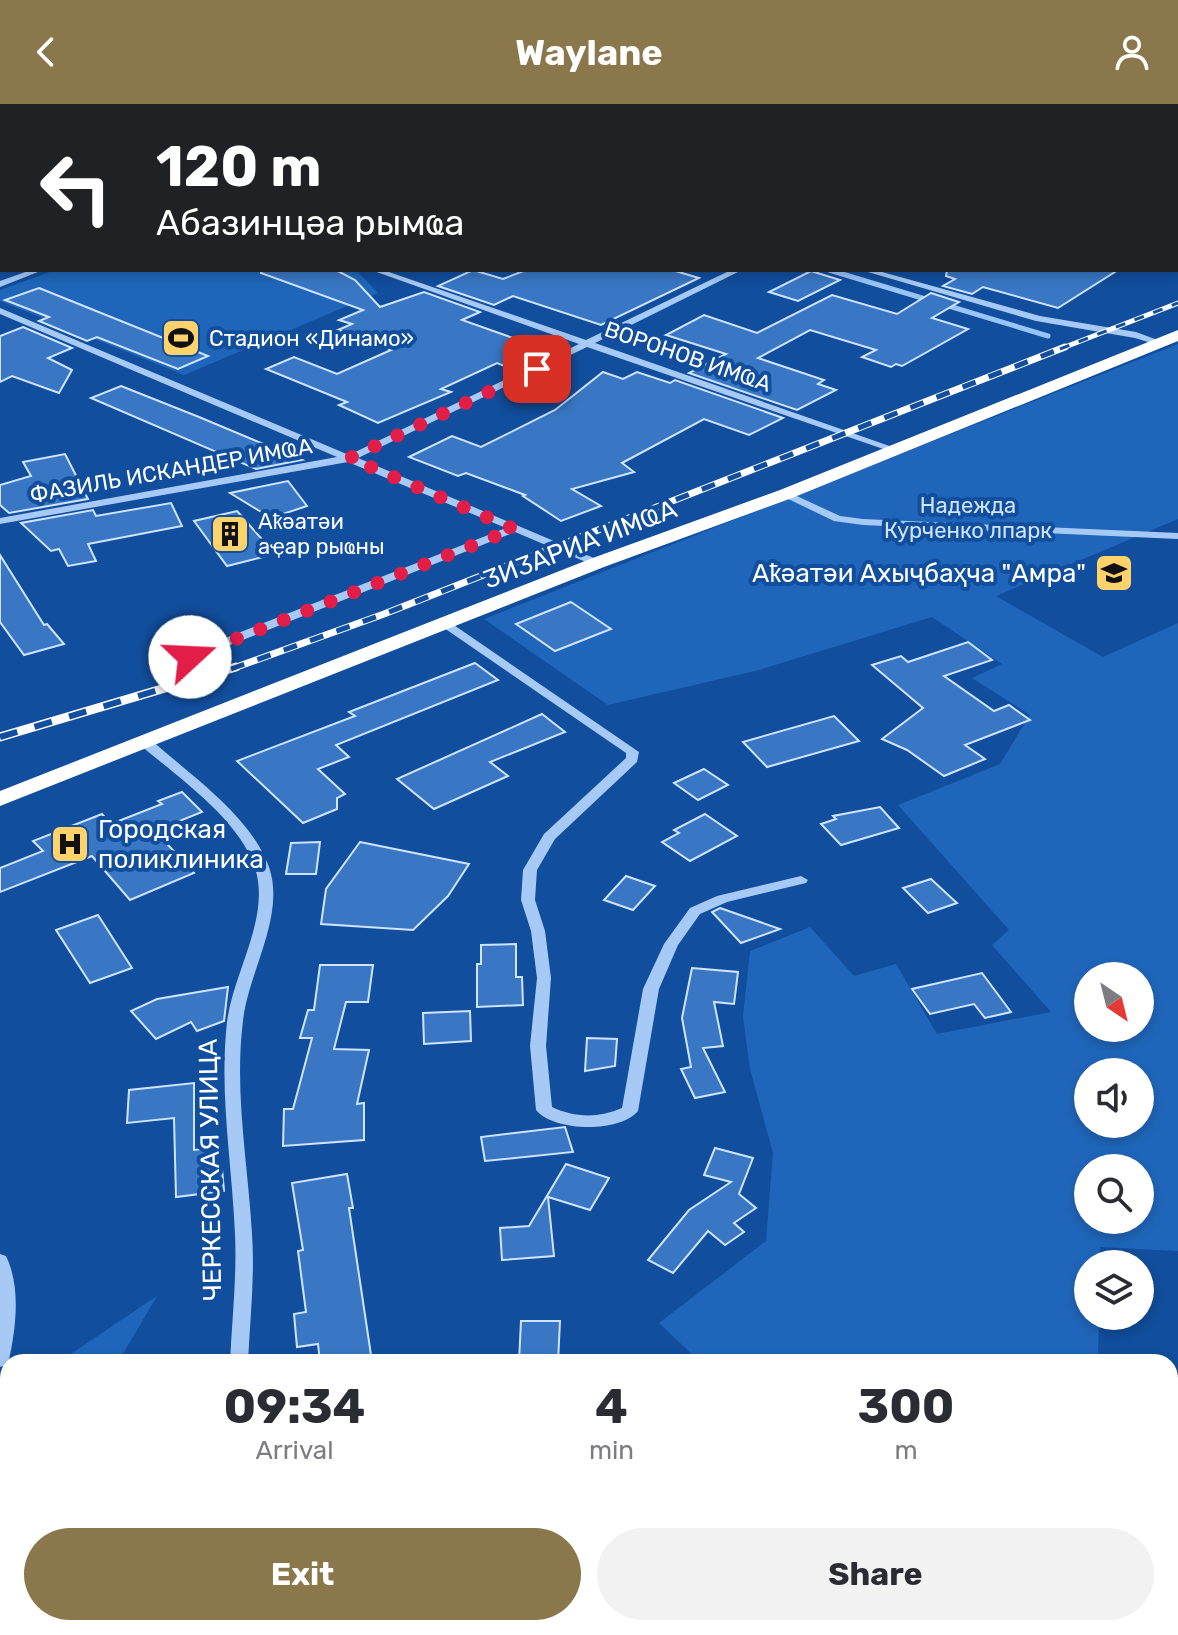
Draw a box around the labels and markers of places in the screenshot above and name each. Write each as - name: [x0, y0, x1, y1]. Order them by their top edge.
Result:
- sports icon: Cтадион «Динамо»: [160, 317, 202, 359]
- place label: Cтадион «Динамо»: [209, 325, 414, 352]
- pin: [503, 335, 571, 403]
- place label: Аҟәатәи аҿар рыҩны: [258, 508, 385, 560]
- building icon: Аҟәатәи аҿар рыҩны: [209, 513, 251, 555]
- school or university icon: Аҟәатәи Ахыҷбаҳча "Амра": [1093, 552, 1135, 594]
- place label: Аҟәатәи Ахыҷбаҳча "Амра": [752, 558, 1086, 589]
- place label: Городская поликлиника: [98, 814, 264, 875]
- hospital icon: Городская поликлиника: [49, 823, 91, 865]

